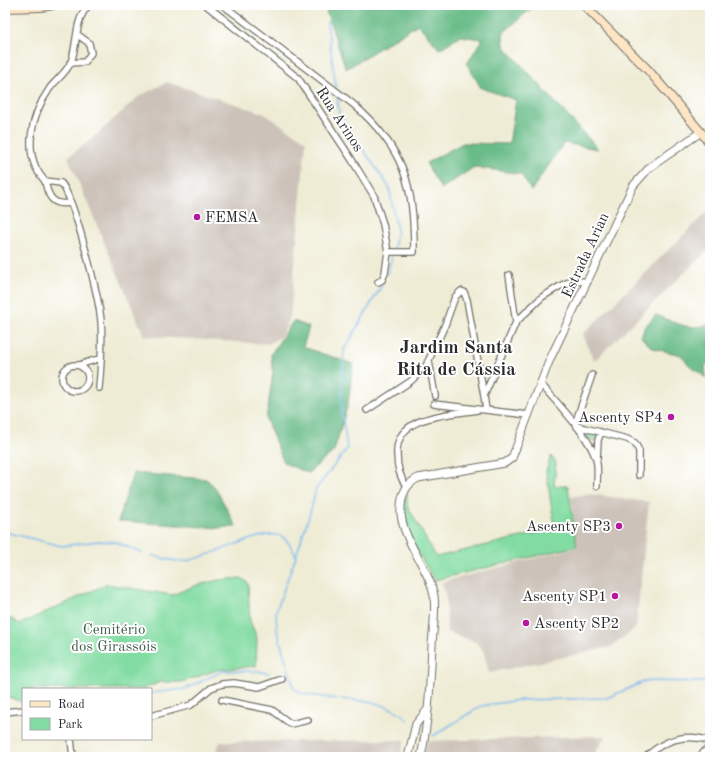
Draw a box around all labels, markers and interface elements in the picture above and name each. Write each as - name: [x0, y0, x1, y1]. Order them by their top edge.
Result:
- street label: Rua Arinos: [312, 85, 365, 155]
- place label: FEMSA: [205, 211, 259, 226]
- street label: Estrada Arian: [560, 211, 613, 301]
- marker: FEMSA: [192, 212, 202, 222]
- district label: Jardim Santa Rita de Cássia: [396, 339, 516, 380]
- place label: Ascenty SP4: [578, 411, 663, 426]
- marker: Ascenty SP4: [666, 412, 676, 422]
- place label: Ascenty SP3: [526, 520, 611, 535]
- marker: Ascenty SP3: [614, 521, 624, 531]
- place label: Ascenty SP1: [522, 590, 607, 605]
- marker: Ascenty SP1: [610, 591, 620, 601]
- place label: Ascenty SP2: [534, 617, 619, 632]
- marker: Ascenty SP2: [521, 618, 531, 628]
- park label: Cemitério dos Girassóis: [71, 623, 157, 655]
- legend: [22, 688, 152, 740]
- text: Road: [58, 699, 85, 711]
- text: Park: [58, 719, 83, 731]

